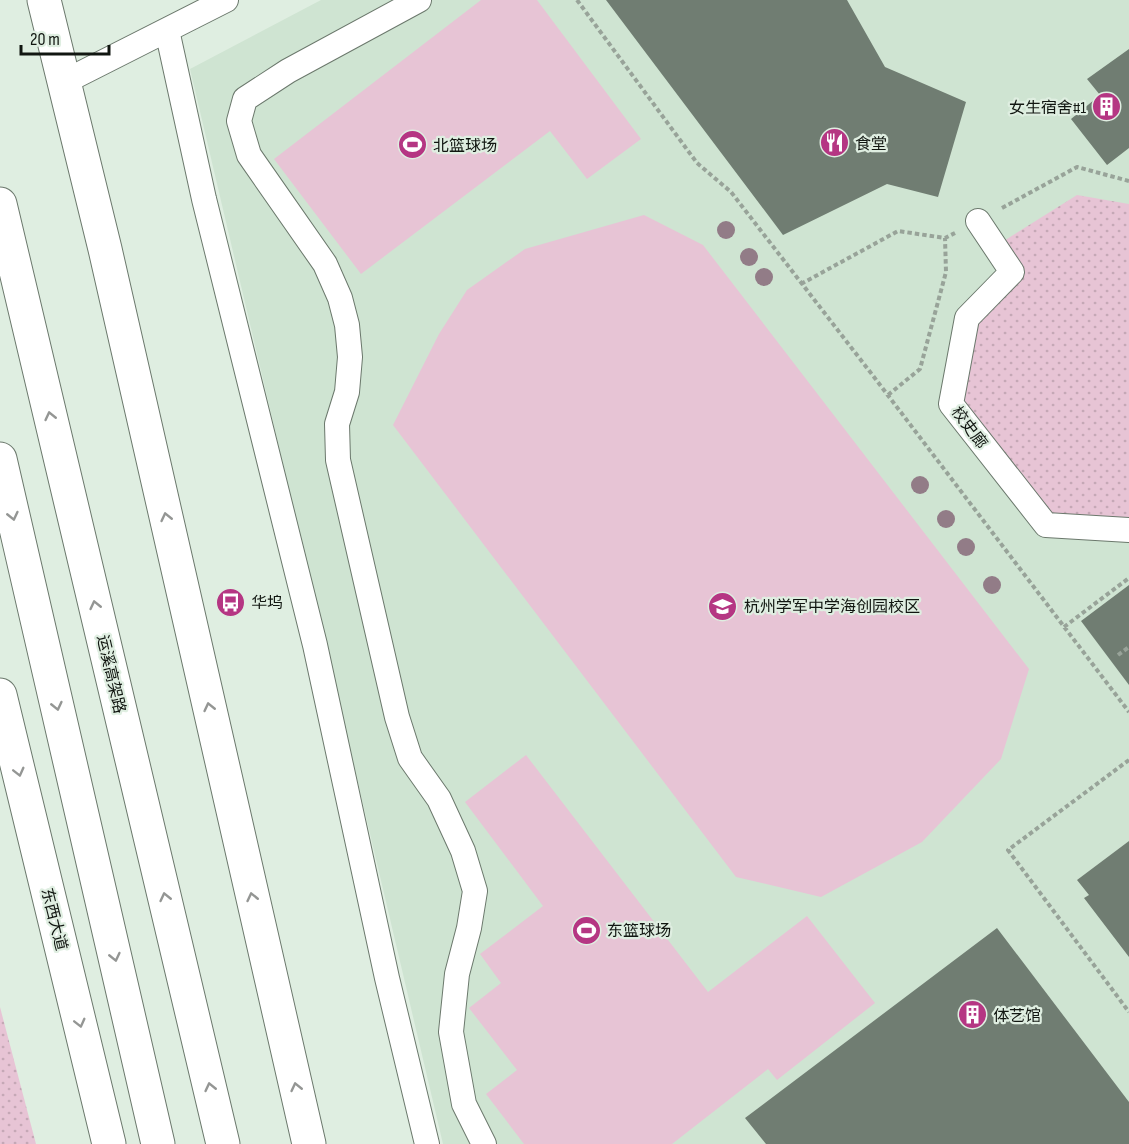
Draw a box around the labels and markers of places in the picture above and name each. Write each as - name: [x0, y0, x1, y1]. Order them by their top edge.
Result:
- building icon: 女生宿舍#1: [1091, 91, 1123, 123]
- place label: 女生宿舍#1: [1009, 99, 1086, 118]
- restaurant icon: 食堂: [818, 127, 850, 159]
- sports icon: 北篮球场: [396, 129, 428, 161]
- place label: 食堂: [855, 135, 887, 154]
- place label: 北篮球场: [433, 137, 497, 156]
- bus stop icon: 华坞: [214, 586, 246, 618]
- school or university icon: 杭州学军中学海创园校区: [707, 590, 739, 622]
- place label: 华坞: [251, 594, 283, 613]
- place label: 杭州学军中学海创园校区: [744, 598, 920, 617]
- sports icon: 东篮球场: [570, 914, 602, 946]
- place label: 东篮球场: [607, 922, 671, 941]
- building icon: 体艺馆: [956, 999, 988, 1031]
- place label: 体艺馆: [993, 1007, 1041, 1026]

